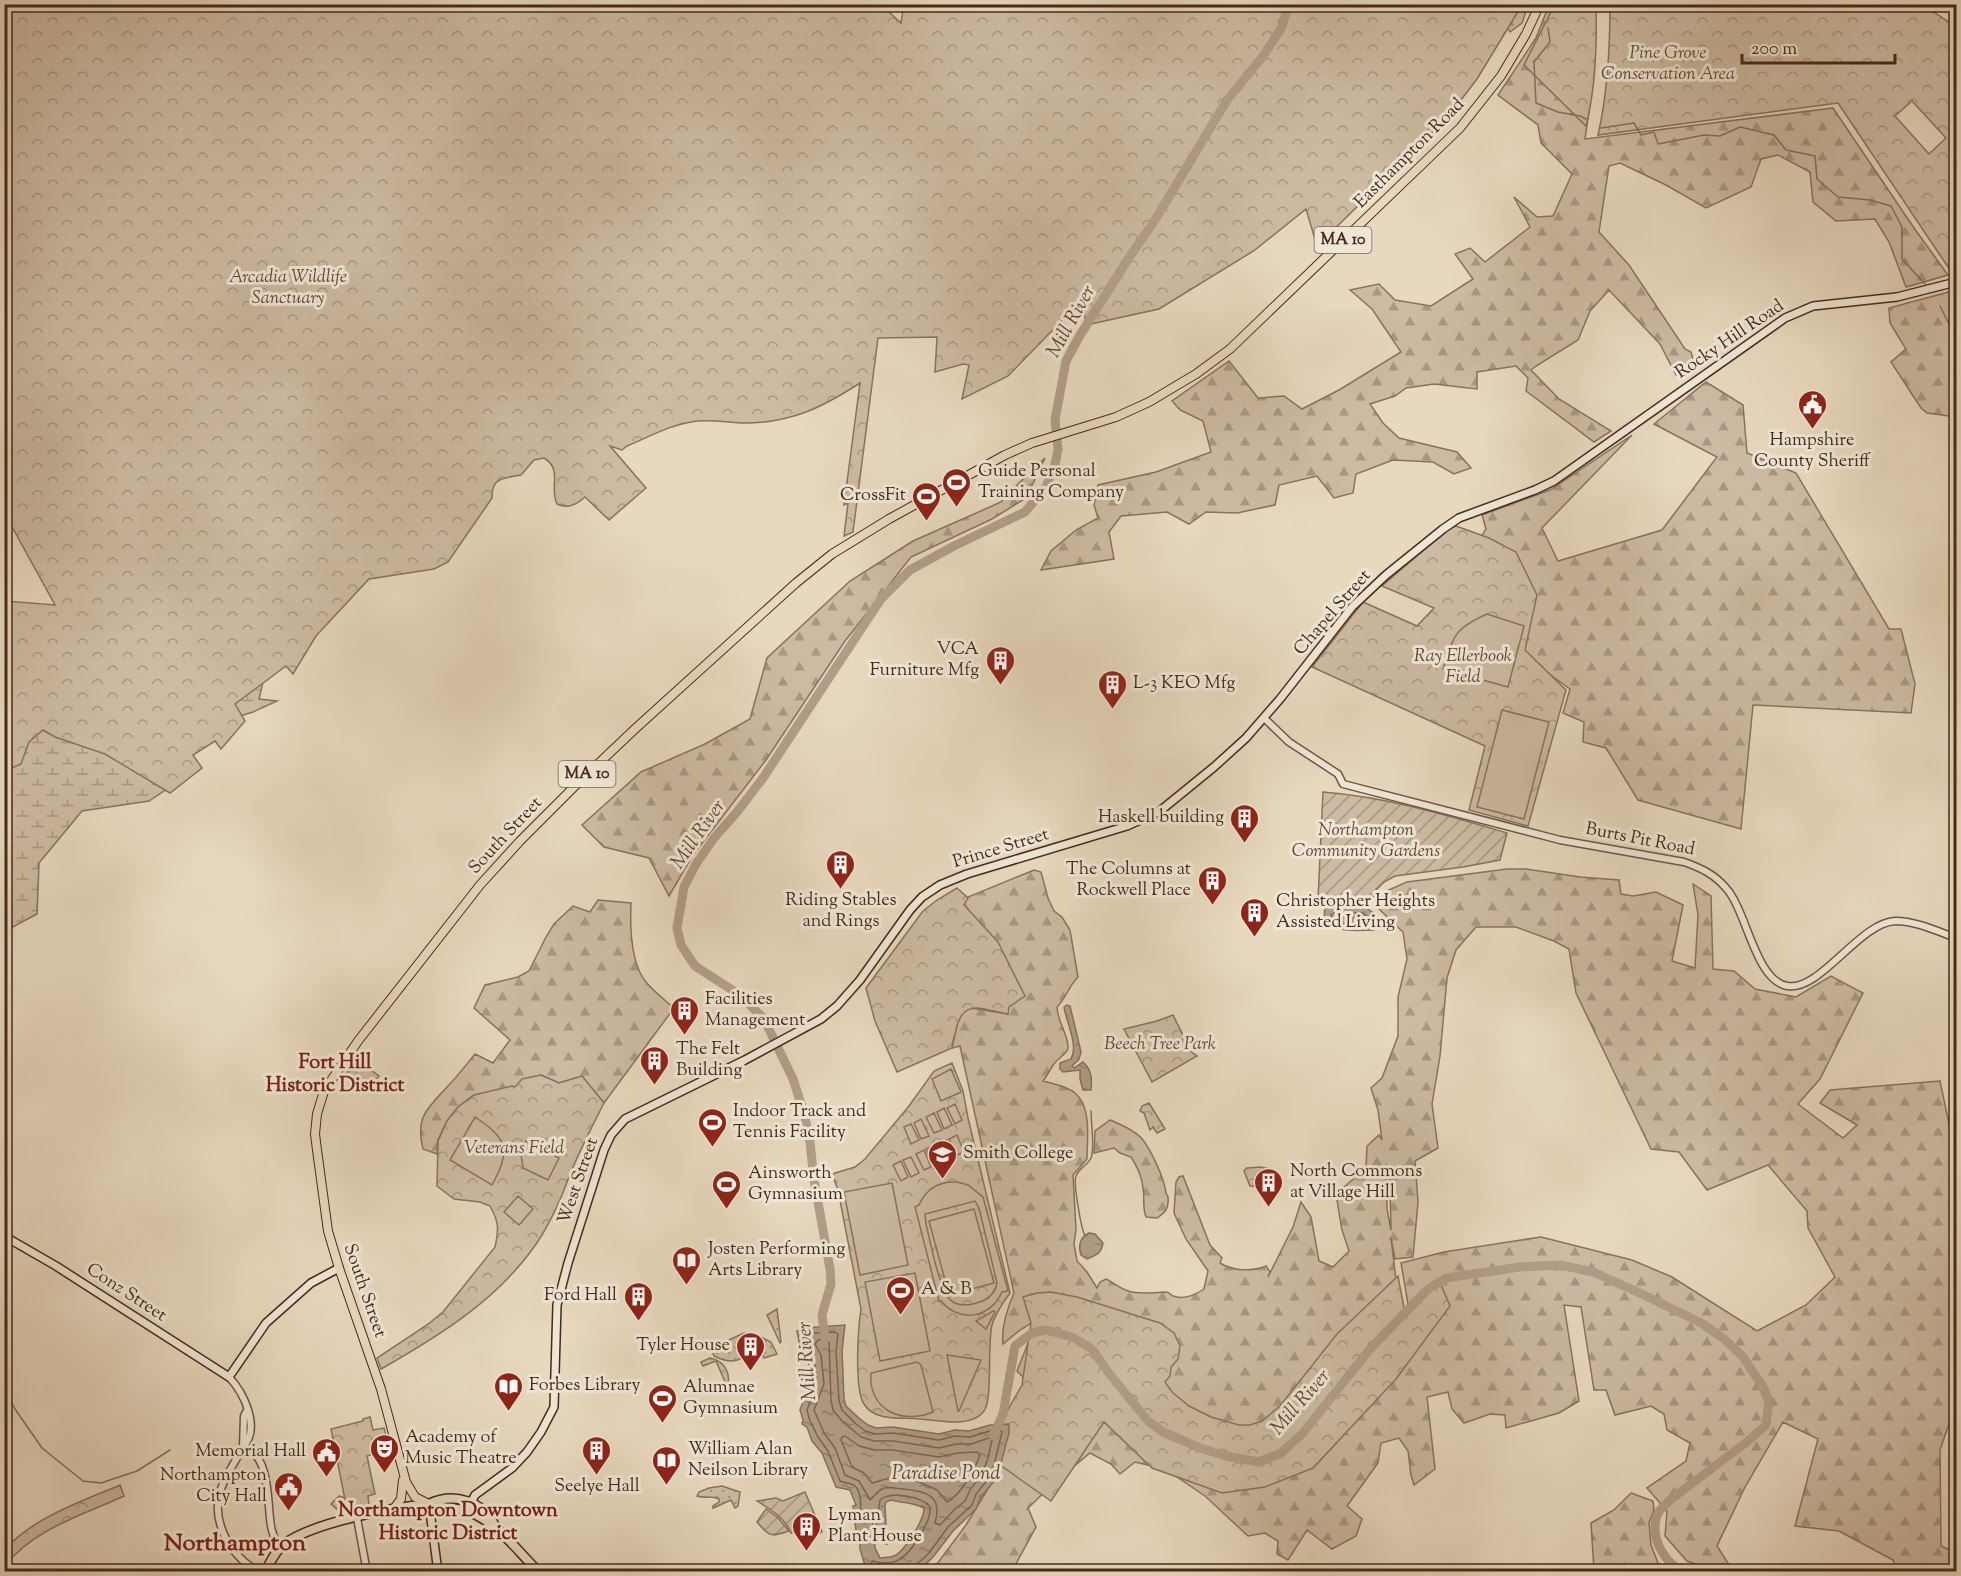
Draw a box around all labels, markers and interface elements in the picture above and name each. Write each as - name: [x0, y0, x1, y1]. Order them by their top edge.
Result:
- scale bar: [1742, 27, 1895, 65]
- text: 200 m: [1751, 37, 1797, 63]
- park label: Pine Grove Conservation Area: [1601, 41, 1735, 88]
- street label: Easthampton Road: [1349, 93, 1471, 215]
- road number: MA 10: [1314, 227, 1372, 253]
- park label: Arcadia Wildlife Sanctuary: [229, 265, 347, 312]
- water label: Mill River: [1040, 280, 1104, 364]
- street label: Rocky Hill Road: [1670, 294, 1790, 386]
- public building icon: Hampshire County Sheriff: [1796, 388, 1828, 430]
- place label: Hampshire County Sheriff: [1754, 428, 1871, 475]
- place label: Guide Personal Training Company: [978, 459, 1124, 506]
- sports icon: Guide Personal Training Company: [941, 466, 973, 508]
- sports icon: CrossFit: [911, 480, 943, 522]
- place label: CrossFit: [840, 483, 906, 509]
- street label: Chapel Street: [1288, 564, 1378, 662]
- place label: VCA Furniture Mfg: [870, 637, 979, 684]
- building icon: VCA Furniture Mfg: [984, 644, 1016, 686]
- park label: Ray Ellerbook Field: [1414, 644, 1512, 691]
- building icon: L-3 KEO Mfg: [1096, 668, 1128, 710]
- place label: L-3 KEO Mfg: [1133, 671, 1236, 697]
- road number: MA 10: [558, 761, 616, 787]
- street label: South Street: [463, 791, 549, 881]
- water label: Mill River: [664, 794, 734, 876]
- building icon: Haskell building: [1229, 802, 1261, 844]
- place label: Haskell building: [1098, 805, 1224, 831]
- street label: Burts Pit Road: [1583, 817, 1697, 863]
- park label: Northampton Community Gardens: [1292, 818, 1440, 865]
- street label: Prince Street: [950, 822, 1052, 876]
- building icon: Riding Stables and Rings: [825, 848, 857, 890]
- place label: The Columns at Rockwell Place: [1066, 857, 1191, 904]
- building icon: The Columns at Rockwell Place: [1196, 864, 1228, 906]
- place label: Riding Stables and Rings: [785, 888, 897, 935]
- place label: Christopher Heights Assisted Living: [1276, 889, 1435, 936]
- building icon: Christopher Heights Assisted Living: [1239, 896, 1271, 938]
- place label: Facilities Management: [705, 987, 805, 1034]
- building icon: Facilities Management: [668, 994, 700, 1036]
- park label: Beech Tree Park: [1104, 1032, 1216, 1058]
- place label: The Felt Building: [676, 1037, 742, 1084]
- building icon: The Felt Building: [639, 1044, 671, 1086]
- district label: Fort Hill Historic District: [266, 1049, 404, 1101]
- place label: Indoor Track and Tennis Facility: [733, 1099, 866, 1146]
- sports icon: Indoor Track and Tennis Facility: [696, 1106, 728, 1148]
- street label: West Street: [552, 1134, 606, 1228]
- park label: Veterans Field: [464, 1136, 564, 1162]
- school or university icon: Smith College: [926, 1138, 958, 1180]
- place label: Smith College: [963, 1141, 1073, 1167]
- place label: North Commons at Village Hill: [1290, 1159, 1422, 1206]
- place label: Ainsworth Gymnasium: [748, 1161, 843, 1208]
- building icon: North Commons at Village Hill: [1253, 1166, 1285, 1208]
- sports icon: Ainsworth Gymnasium: [711, 1168, 743, 1210]
- place label: Josten Performing Arts Library: [707, 1237, 846, 1284]
- street label: South Street: [336, 1240, 392, 1342]
- library icon: Josten Performing Arts Library: [671, 1244, 703, 1286]
- street label: Conz Street: [81, 1257, 171, 1329]
- sports icon: A & B: [884, 1274, 916, 1316]
- place label: A & B: [921, 1277, 972, 1303]
- building icon: Ford Hall: [622, 1280, 654, 1322]
- place label: Ford Hall: [544, 1283, 617, 1309]
- water label: Mill River: [791, 1320, 825, 1402]
- building icon: Tyler House: [735, 1330, 767, 1372]
- place label: Tyler House: [636, 1333, 730, 1359]
- water label: Mill River: [1264, 1364, 1338, 1442]
- library icon: Forbes Library: [492, 1370, 524, 1412]
- place label: Forbes Library: [529, 1373, 640, 1399]
- place label: Alumnae Gymnasium: [683, 1375, 778, 1422]
- sports icon: Alumnae Gymnasium: [646, 1382, 678, 1424]
- place label: Academy of Music Theatre: [405, 1425, 517, 1472]
- theatre icon: Academy of Music Theatre: [368, 1432, 400, 1474]
- building icon: Seelye Hall: [581, 1434, 613, 1476]
- public building icon: Memorial Hall: [311, 1436, 343, 1478]
- place label: William Alan Neilson Library: [688, 1437, 808, 1484]
- place label: Memorial Hall: [195, 1439, 306, 1465]
- library icon: William Alan Neilson Library: [651, 1444, 683, 1486]
- water label: Paradise Pond: [892, 1460, 1000, 1489]
- place label: Northampton City Hall: [160, 1463, 267, 1510]
- public building icon: Northampton City Hall: [272, 1470, 304, 1512]
- place label: Seelye Hall: [554, 1474, 640, 1500]
- district label: Northampton Downtown Historic District: [338, 1497, 558, 1549]
- place label: Lyman Plant House: [828, 1503, 922, 1550]
- building icon: Lyman Plant House: [791, 1510, 823, 1552]
- district label: Northampton: [164, 1527, 307, 1561]

